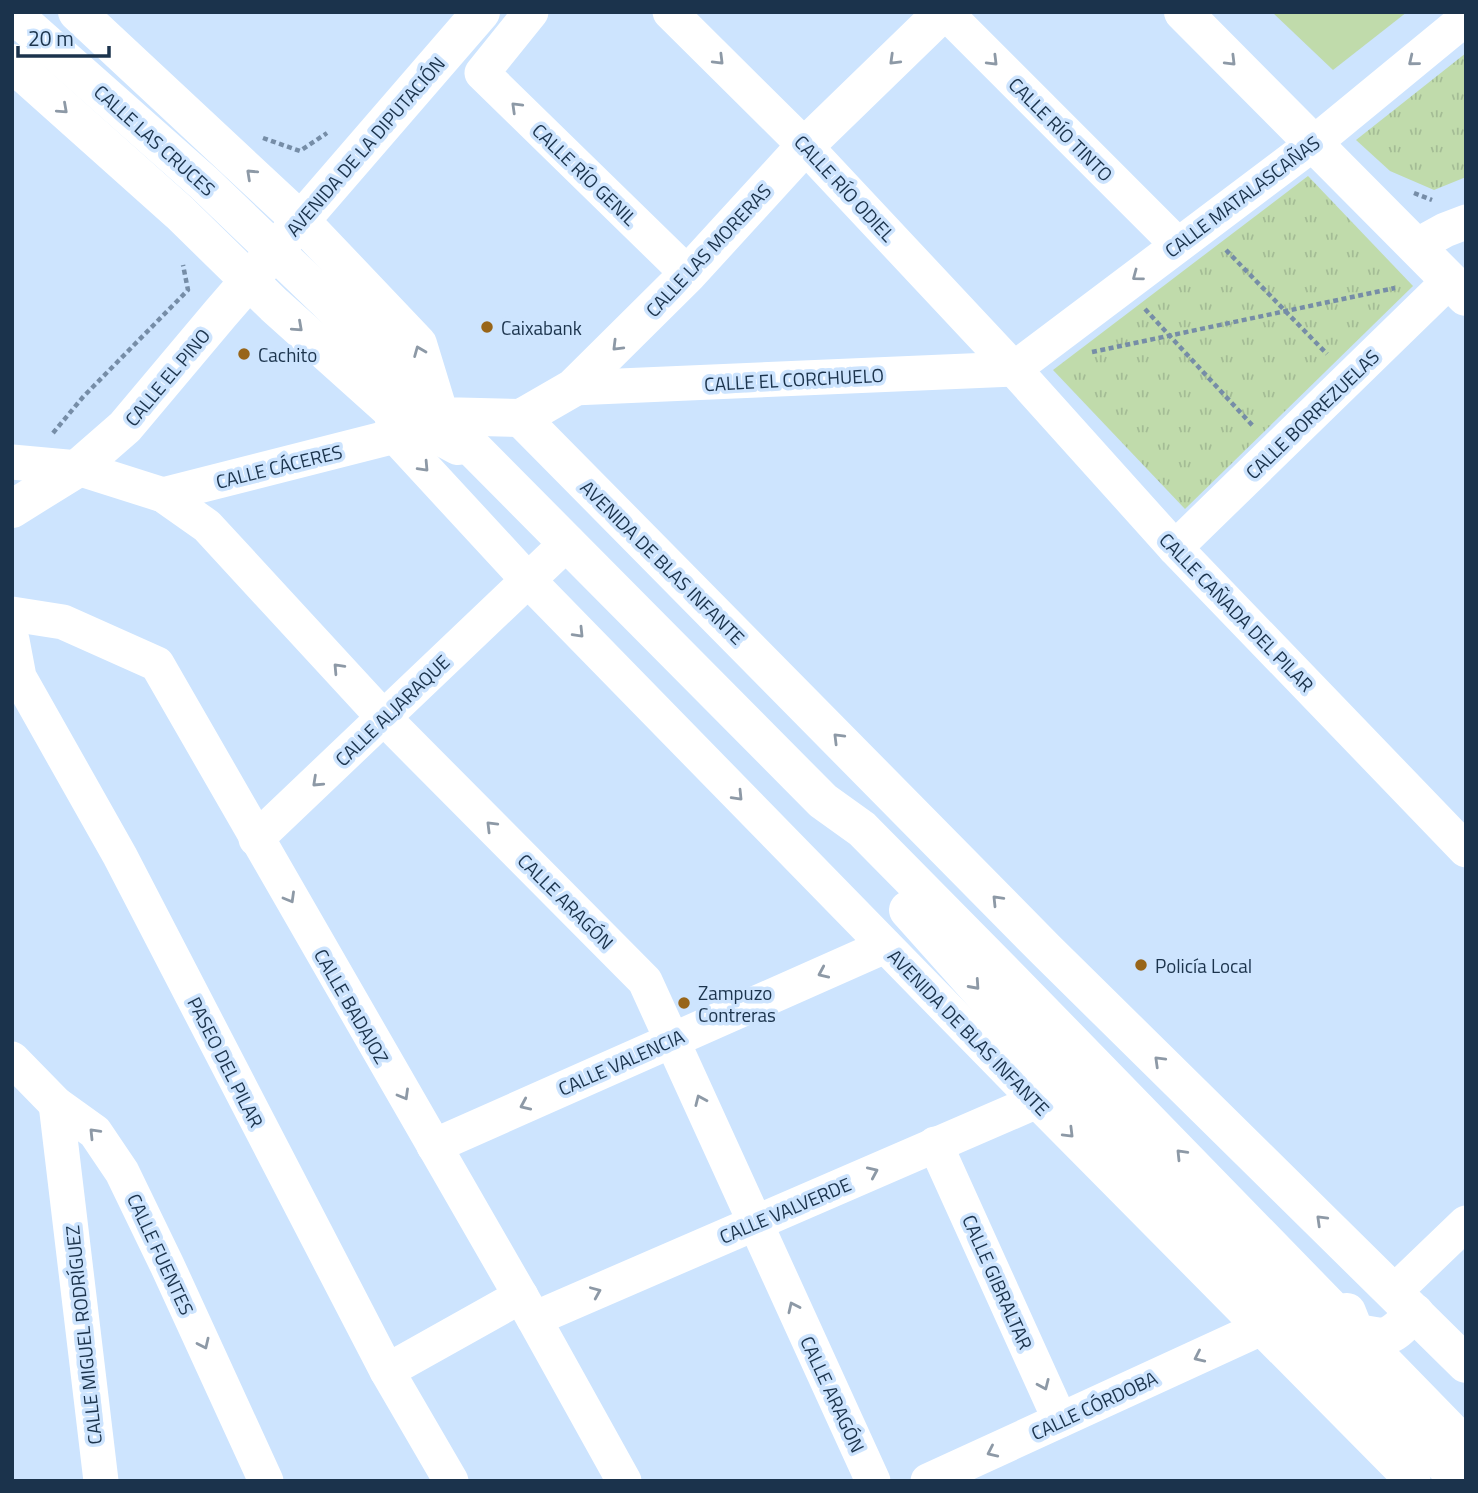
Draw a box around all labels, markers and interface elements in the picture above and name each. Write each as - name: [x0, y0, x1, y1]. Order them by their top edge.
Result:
- scale bar: [18, 14, 108, 58]
- text: 20 m: [28, 22, 74, 54]
- street label: AVENIDA DE LA DIPUTACIÓN: [279, 50, 451, 242]
- one-way arrow: [889, 51, 902, 64]
- one-way arrow: [710, 52, 723, 65]
- one-way arrow: [985, 52, 998, 65]
- one-way arrow: [1223, 52, 1236, 65]
- one-way arrow: [1409, 53, 1421, 66]
- street label: CALLE RÍO TINTO: [1002, 70, 1120, 188]
- street label: CALLE LAS CRUCES: [88, 77, 222, 203]
- one-way arrow: [55, 100, 68, 113]
- one-way arrow: [512, 102, 525, 115]
- street label: CALLE RÍO GENIL: [526, 116, 644, 232]
- street label: CALLE RÍO ODIEL: [788, 128, 902, 248]
- street label: CALLE MATALASCAÑAS: [1158, 128, 1326, 264]
- one-way arrow: [246, 170, 259, 183]
- street label: CALLE LAS MORERAS: [638, 177, 778, 323]
- one-way arrow: [1132, 268, 1145, 281]
- place label: Caixabank: [501, 313, 582, 342]
- one-way arrow: [290, 319, 303, 331]
- marker: Caixabank: [479, 319, 495, 335]
- street label: CALLE EL PINO: [117, 322, 217, 432]
- one-way arrow: [612, 338, 625, 351]
- place label: Cachito: [258, 340, 317, 369]
- street label: CALLE BORREZUELAS: [1239, 342, 1385, 486]
- marker: Cachito: [236, 346, 252, 362]
- one-way arrow: [414, 346, 428, 358]
- street label: CALLE EL CORCHUELO: [703, 360, 885, 398]
- street label: CALLE CÁCERES: [213, 436, 345, 496]
- one-way arrow: [415, 459, 428, 472]
- street label: AVENIDA DE BLAS INFANTE: [574, 473, 752, 651]
- street label: CALLE CAÑADA DEL PILAR: [1153, 526, 1321, 698]
- one-way arrow: [571, 625, 584, 638]
- street label: CALLE ALJARAQUE: [328, 648, 456, 772]
- one-way arrow: [334, 663, 346, 676]
- one-way arrow: [833, 734, 846, 747]
- one-way arrow: [312, 773, 325, 786]
- one-way arrow: [730, 787, 743, 800]
- one-way arrow: [486, 821, 499, 834]
- street label: CALLE ARAGÓN: [511, 846, 621, 956]
- one-way arrow: [282, 891, 295, 904]
- one-way arrow: [993, 895, 1006, 908]
- street label: AVENIDA DE BLAS INFANTE: [881, 942, 1057, 1122]
- street label: CALLE BADAJOZ: [307, 943, 397, 1069]
- place label: Policía Local: [1155, 951, 1252, 980]
- marker: Policía Local: [1133, 957, 1149, 973]
- one-way arrow: [818, 965, 830, 979]
- one-way arrow: [967, 977, 979, 990]
- place label: Zampuzo Contreras: [698, 978, 776, 1029]
- street label: PASEO DEL PILAR: [181, 992, 271, 1132]
- marker: Zampuzo Contreras: [676, 995, 692, 1011]
- street label: CALLE VALENCIA: [553, 1021, 689, 1103]
- one-way arrow: [1154, 1056, 1167, 1069]
- one-way arrow: [396, 1088, 409, 1101]
- one-way arrow: [694, 1095, 708, 1107]
- one-way arrow: [520, 1097, 532, 1111]
- one-way arrow: [1060, 1125, 1073, 1138]
- one-way arrow: [89, 1129, 102, 1142]
- one-way arrow: [1177, 1149, 1190, 1162]
- one-way arrow: [866, 1166, 878, 1180]
- street label: CALLE VALVERDE: [715, 1169, 855, 1251]
- street label: CALLE FUENTES: [120, 1189, 202, 1319]
- street label: CALLE GIBRALTAR: [955, 1210, 1041, 1354]
- one-way arrow: [1317, 1215, 1330, 1228]
- street label: CALLE MIGUEL RODRÍGUEZ: [57, 1224, 109, 1446]
- one-way arrow: [590, 1286, 602, 1300]
- one-way arrow: [788, 1302, 802, 1315]
- street label: CALLE ARAGÓN: [793, 1331, 873, 1457]
- one-way arrow: [196, 1337, 210, 1350]
- one-way arrow: [1193, 1349, 1206, 1363]
- street label: CALLE CÓRDOBA: [1026, 1363, 1162, 1447]
- one-way arrow: [1036, 1378, 1050, 1390]
- one-way arrow: [987, 1444, 999, 1458]

